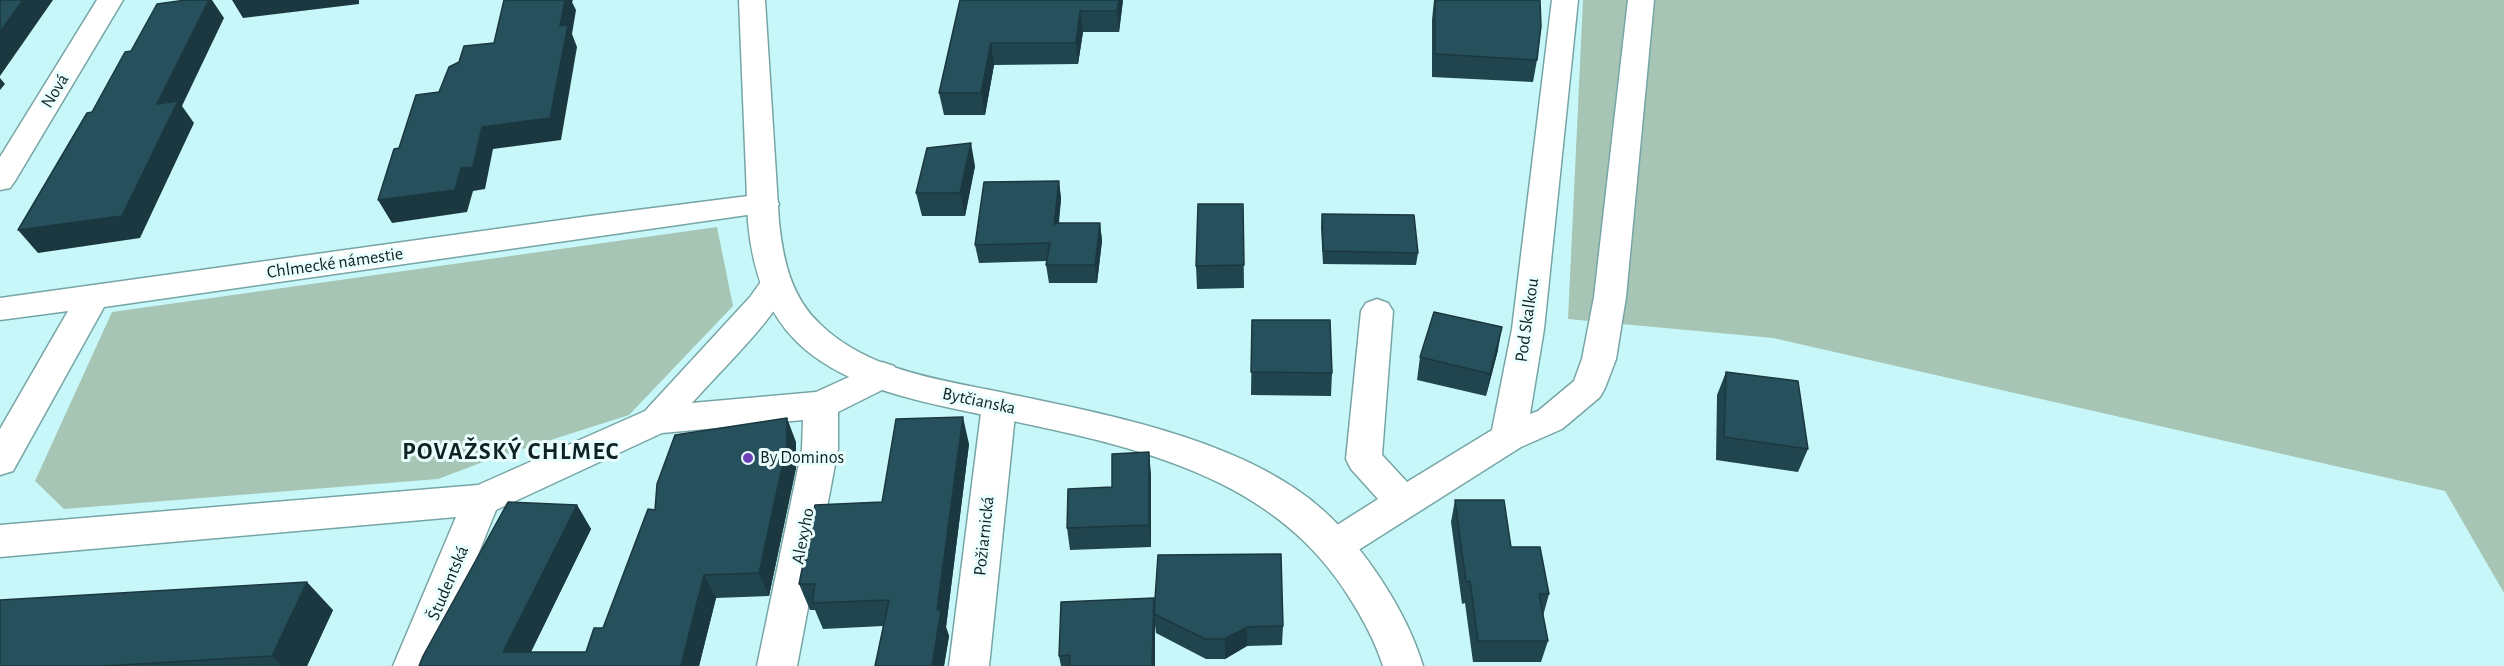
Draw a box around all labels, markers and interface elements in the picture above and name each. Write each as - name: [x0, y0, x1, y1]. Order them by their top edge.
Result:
- street label: Nová: [36, 70, 74, 112]
- street label: Chlmecké námestie: [266, 243, 404, 283]
- street label: Pod Skalkou: [1510, 277, 1544, 363]
- street label: Bytčianska: [940, 383, 1018, 419]
- district label: POVAŽSKÝ CHLMEC: [402, 438, 620, 466]
- place label: By Dominos: [760, 447, 844, 469]
- marker: By Dominos: [741, 451, 755, 465]
- street label: Požiarnická: [969, 495, 999, 577]
- street label: Alexyho: [787, 506, 819, 566]
- street label: Študentská: [423, 542, 473, 624]

